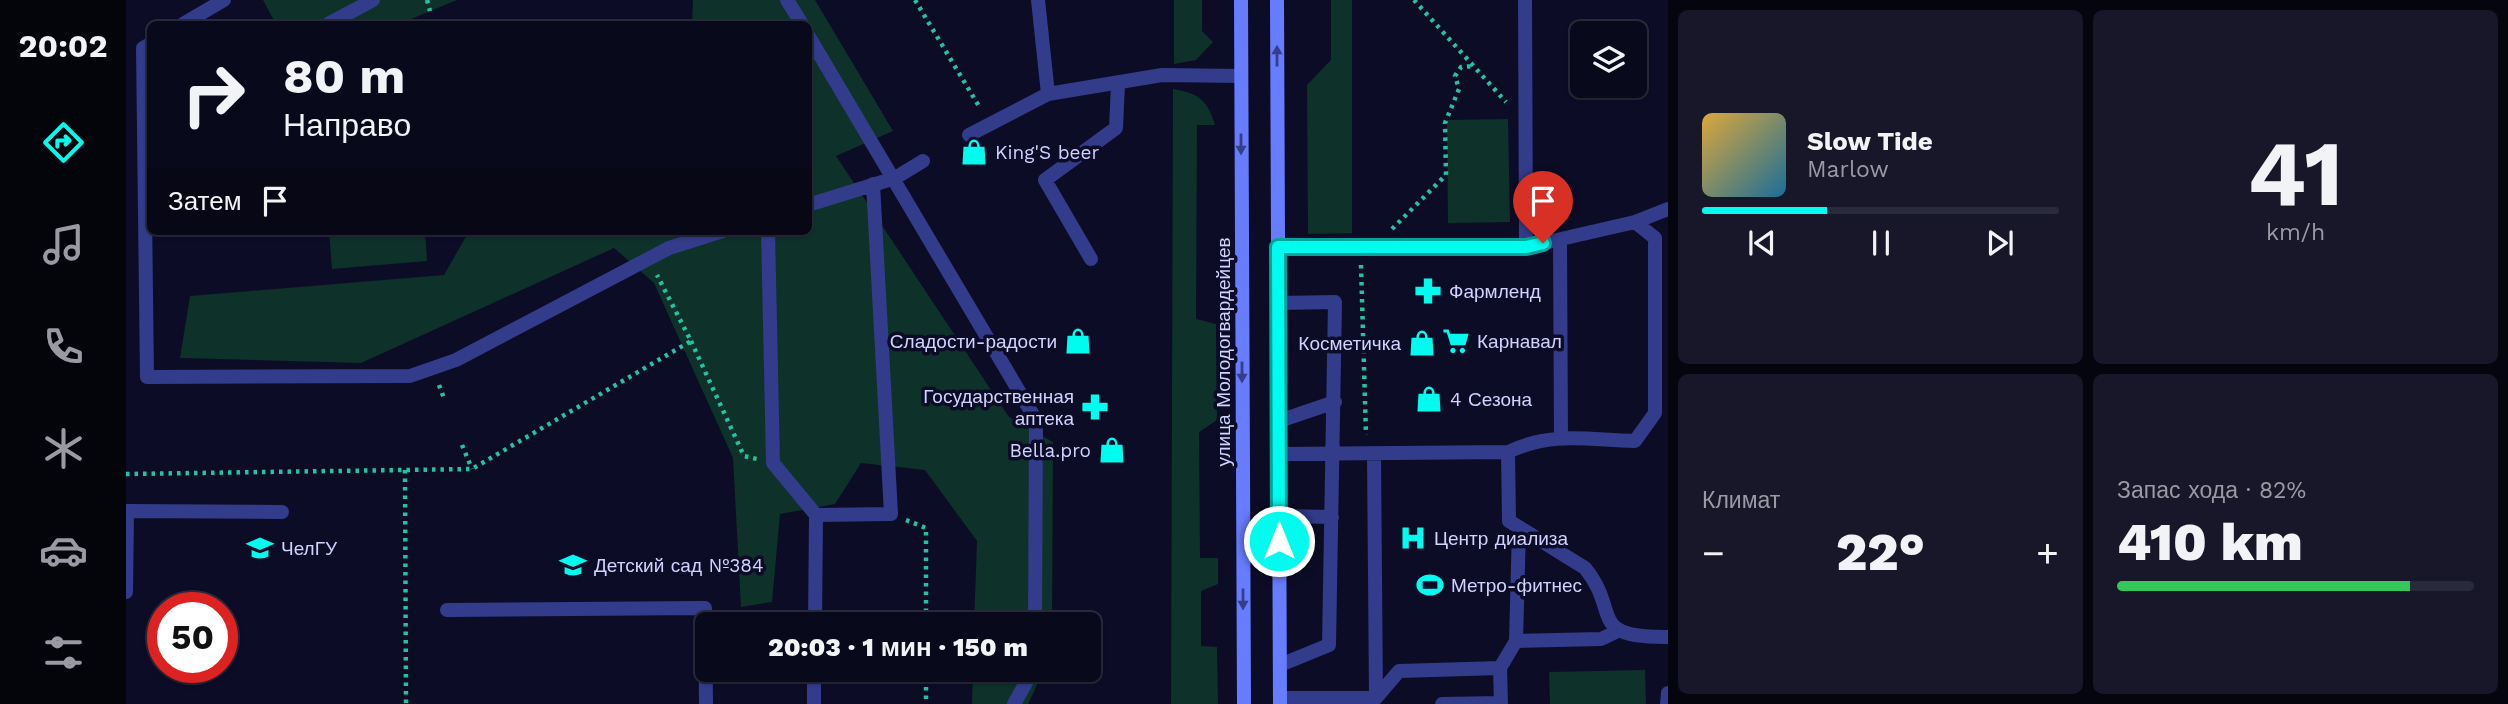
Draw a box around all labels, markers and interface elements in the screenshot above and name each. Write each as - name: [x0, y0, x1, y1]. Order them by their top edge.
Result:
- map controls: [1570, 21, 1647, 98]
- button: layers: [1570, 21, 1647, 98]
- text: 20:02: [18, 27, 108, 65]
- one-way arrow: [1271, 45, 1283, 67]
- text: 80 m: [283, 47, 405, 105]
- icon: right: [168, 49, 259, 140]
- text: Направо: [283, 106, 411, 144]
- icon: directions: [39, 118, 88, 167]
- text: 41: [2248, 120, 2343, 227]
- text: Slow Tide: [1807, 126, 1933, 156]
- one-way arrow: [1235, 133, 1247, 155]
- shop icon: King'S beer: [959, 137, 989, 167]
- place label: King'S beer: [995, 141, 1100, 164]
- text: Marlow: [1807, 156, 1889, 183]
- pin: [1513, 171, 1573, 243]
- icon: arrive: [256, 182, 294, 220]
- icon: arrive: [1524, 182, 1562, 220]
- text: Затем: [168, 186, 242, 216]
- text: km/h: [2266, 219, 2325, 246]
- icon: music: [39, 220, 88, 269]
- icon: previous: [1743, 224, 1781, 262]
- icon: pause: [1862, 224, 1900, 262]
- icon: next: [1981, 224, 2019, 262]
- street label: улица Молодогвардейцев: [1212, 237, 1235, 467]
- pharmacy icon: Фармленд: [1413, 276, 1443, 306]
- place label: Фармленд: [1449, 280, 1541, 303]
- icon: phone: [39, 322, 88, 371]
- shop icon: Сладости-радости: [1063, 326, 1093, 356]
- supermarket icon: Карнавал: [1441, 326, 1471, 356]
- shop icon: Косметичка: [1407, 328, 1437, 358]
- place label: Сладости-радости: [890, 330, 1057, 353]
- place label: Карнавал: [1477, 330, 1562, 353]
- place label: Косметичка: [1298, 332, 1401, 355]
- one-way arrow: [1236, 361, 1248, 383]
- shop icon: 4 Сезона: [1414, 384, 1444, 414]
- place label: Государственная аптека: [923, 385, 1074, 430]
- place label: 4 Сезона: [1450, 388, 1533, 411]
- pharmacy icon: Государственная аптека: [1080, 392, 1110, 422]
- icon: climate: [39, 424, 88, 473]
- shop icon: Bella.pro: [1097, 435, 1127, 465]
- place label: Bella.pro: [1009, 439, 1091, 462]
- text: Запас хода · 82%: [2117, 477, 2306, 504]
- text: Климат: [1702, 487, 1780, 514]
- position arrow: [1242, 504, 1316, 578]
- text: 410 km: [2117, 512, 2303, 573]
- text: 22°: [1836, 522, 1925, 583]
- hospital icon: Центр диализа: [1398, 523, 1428, 553]
- icon: car: [39, 526, 88, 575]
- place label: Центр диализа: [1434, 527, 1569, 550]
- text: −: [1702, 531, 1725, 575]
- text: +: [2036, 531, 2059, 575]
- school or university icon: ЧелГУ: [245, 533, 275, 563]
- place label: ЧелГУ: [281, 537, 338, 560]
- school or university icon: Детский сад №384: [558, 550, 588, 580]
- place label: Детский сад №384: [594, 554, 764, 577]
- sports icon: Метро-фитнес: [1415, 570, 1445, 600]
- place label: Метро-фитнес: [1451, 574, 1582, 597]
- one-way arrow: [1237, 588, 1249, 610]
- speed limit sign: 50: [147, 592, 238, 683]
- icon: filters: [39, 628, 88, 677]
- text: 20:03 · 1 мин · 150 m: [768, 632, 1028, 662]

